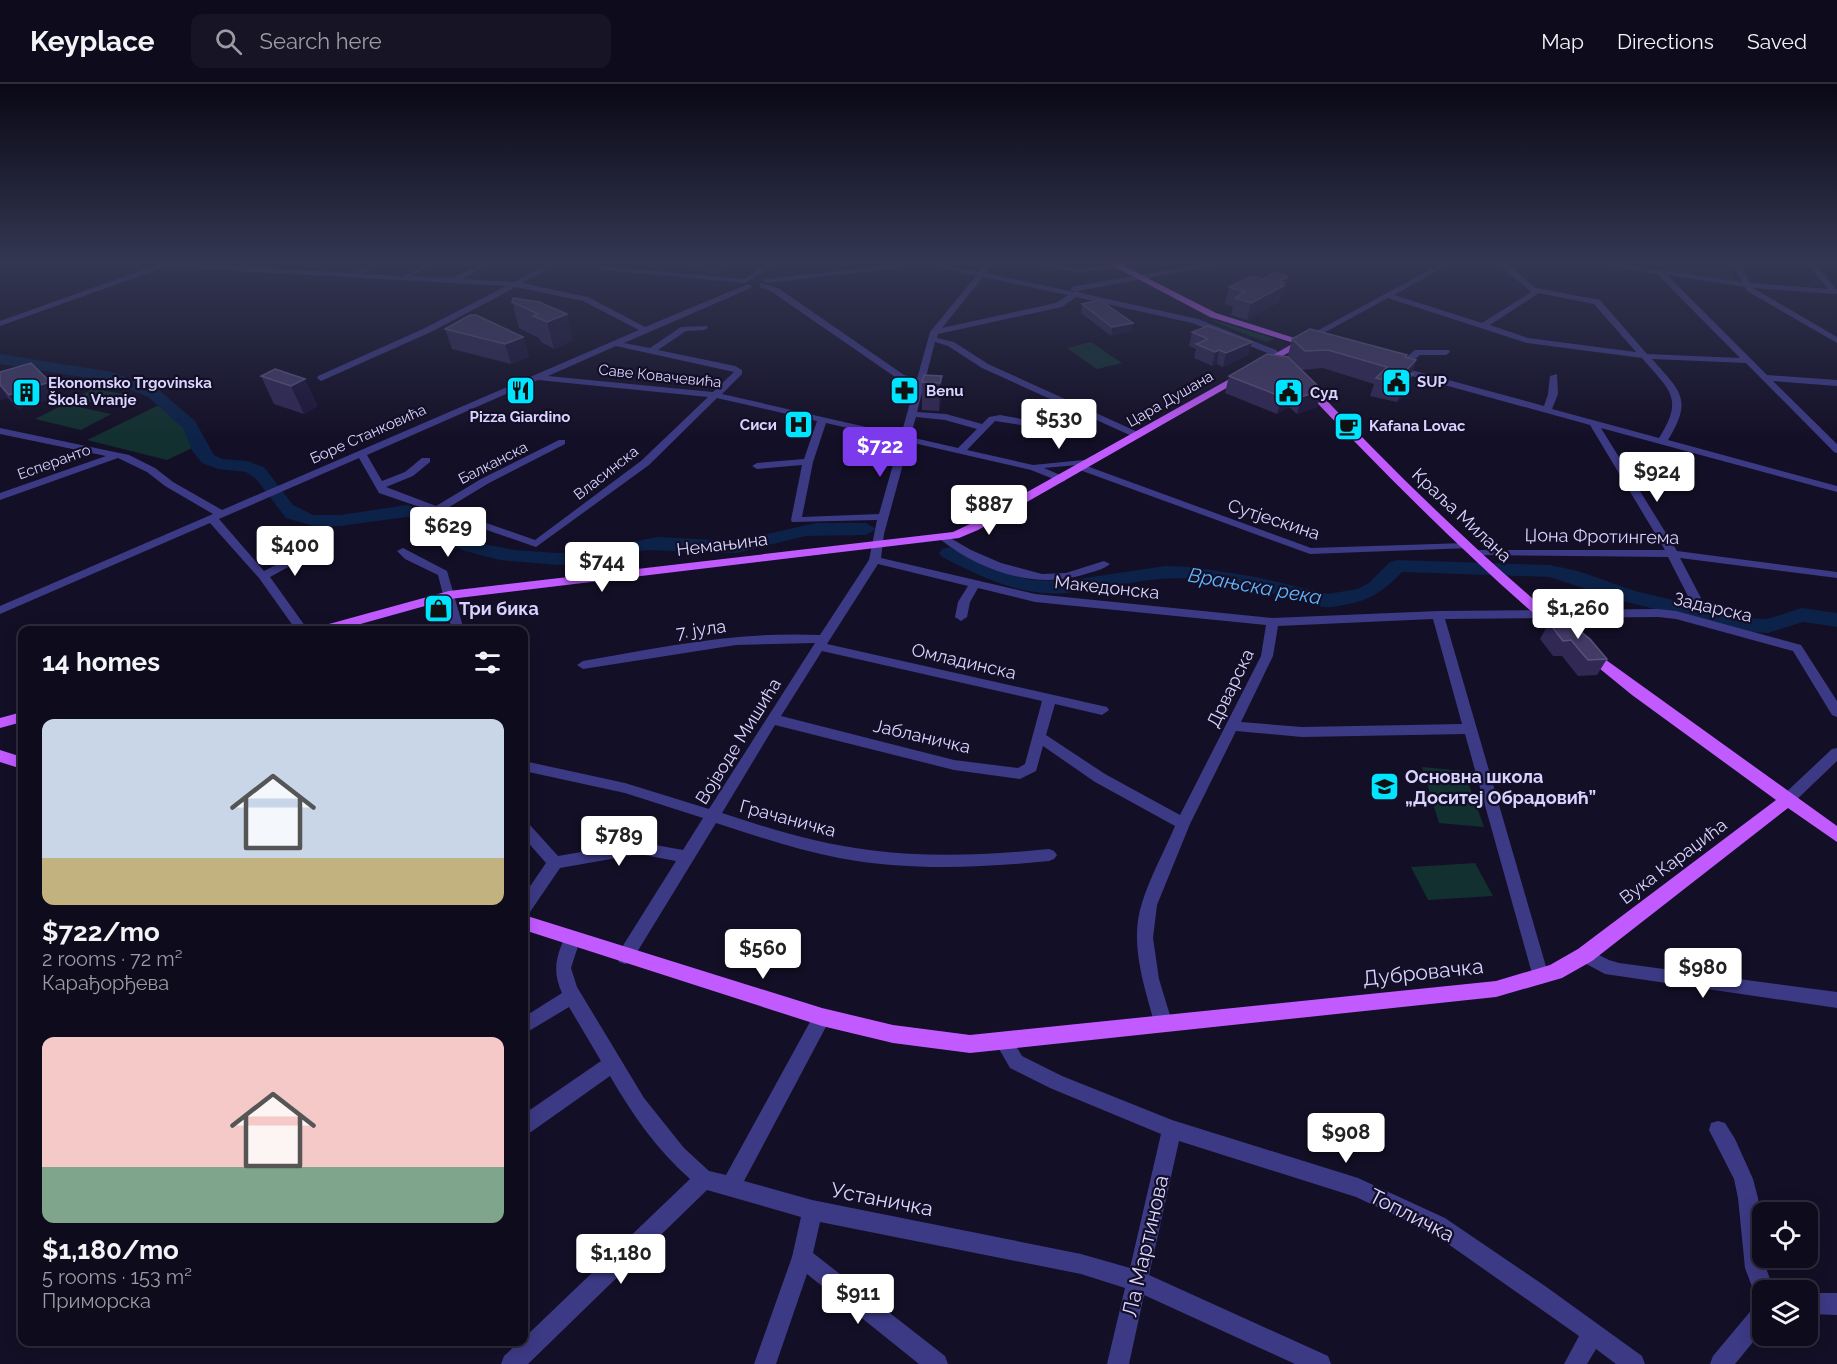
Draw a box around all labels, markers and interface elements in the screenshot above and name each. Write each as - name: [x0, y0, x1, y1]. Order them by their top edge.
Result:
- search box: [191, 14, 611, 68]
- text: Keyplace: [30, 25, 155, 58]
- icon: search: [212, 25, 245, 58]
- text: Search here: [260, 28, 382, 54]
- text: Map: [1541, 29, 1584, 54]
- text: Directions: [1617, 29, 1714, 54]
- text: Saved: [1747, 29, 1807, 54]
- street label: Саве Ковачевића: [598, 361, 722, 391]
- public building icon: SUP: [1380, 366, 1412, 398]
- street label: Цара Душана: [1124, 367, 1216, 431]
- place label: SUP: [1417, 373, 1447, 391]
- place label: Ekonomsko Trgovinska Škola Vranje: [48, 374, 212, 409]
- restaurant icon: Pizza Giardino: [504, 374, 536, 406]
- pharmacy icon: Benu: [889, 375, 921, 407]
- building icon: Ekonomsko Trgovinska Škola Vranje: [11, 376, 43, 408]
- public building icon: Суд: [1273, 377, 1305, 409]
- place label: Benu: [926, 382, 964, 400]
- place label: Суд: [1310, 384, 1339, 402]
- pin: $530: [1023, 399, 1095, 450]
- street label: Боре Станковића: [307, 400, 429, 468]
- text: $530: [1035, 406, 1083, 430]
- place label: Pizza Giardino: [470, 408, 570, 426]
- hospital icon: Сиси: [782, 409, 814, 441]
- cafe icon: Kafana Lovac: [1332, 410, 1364, 442]
- place label: Сиси: [740, 416, 777, 434]
- place label: Kafana Lovac: [1369, 417, 1466, 435]
- pin: $722: [844, 427, 916, 478]
- text: $722: [857, 434, 903, 458]
- street label: Балканска: [455, 438, 531, 488]
- street label: Есперанто: [15, 440, 93, 484]
- street label: Власинска: [570, 442, 642, 504]
- pin: $924: [1621, 452, 1693, 503]
- text: $924: [1633, 459, 1681, 483]
- street label: Краља Милана: [1408, 464, 1516, 566]
- pin: $887: [953, 485, 1025, 536]
- text: $887: [965, 492, 1013, 516]
- street label: Сутјескина: [1225, 494, 1323, 544]
- pin: $629: [412, 507, 484, 558]
- text: $629: [424, 514, 472, 538]
- street label: Џона Фротингема: [1525, 524, 1679, 548]
- pin: $400: [259, 526, 331, 577]
- street label: Немањина: [675, 528, 769, 560]
- text: $400: [271, 533, 319, 557]
- pin: $744: [566, 542, 638, 593]
- text: $744: [579, 549, 625, 573]
- water label: Врањска река: [1186, 562, 1324, 610]
- street label: Македонска: [1053, 571, 1161, 603]
- street label: Задарска: [1672, 588, 1754, 626]
- pin: $1,260: [1529, 589, 1627, 640]
- shop icon: Три бика: [422, 592, 454, 624]
- text: $1,260: [1547, 596, 1609, 620]
- place label: Три бика: [459, 598, 539, 619]
- street label: 7. јула: [675, 615, 727, 643]
- street label: Омладинска: [910, 639, 1018, 683]
- icon: filters: [471, 646, 504, 679]
- street label: Дрварска: [1202, 646, 1258, 730]
- text: 14 homes: [42, 647, 160, 677]
- street label: Војводе Мишића: [691, 674, 785, 808]
- street label: Јабланичка: [871, 715, 973, 757]
- icon: home: [219, 758, 327, 866]
- place label: Основна школа „Доситеј Обрадовић”: [1405, 766, 1596, 808]
- school or university icon: Основна школа „Доситеј Обрадовић”: [1368, 770, 1400, 802]
- street label: Грачаничка: [738, 795, 838, 841]
- street label: Вука Караџића: [1615, 814, 1731, 908]
- pin: $789: [583, 816, 655, 867]
- text: $789: [595, 823, 643, 847]
- text: $722/mo: [42, 917, 160, 947]
- pin: $560: [727, 929, 799, 980]
- text: $560: [739, 936, 787, 960]
- text: 2 rooms · 72 m²: [42, 947, 182, 971]
- pin: $980: [1667, 948, 1739, 999]
- street label: Дубровачка: [1361, 953, 1485, 991]
- text: $980: [1679, 955, 1727, 979]
- text: Карађорђева: [42, 971, 169, 995]
- icon: home: [219, 1076, 327, 1184]
- pin: $908: [1310, 1113, 1382, 1164]
- text: $908: [1322, 1120, 1370, 1144]
- street label: Ла Мартинова: [1117, 1173, 1173, 1319]
- street label: Устаничка: [829, 1177, 935, 1221]
- street label: Топличка: [1365, 1183, 1459, 1247]
- map controls: [1752, 1202, 1818, 1346]
- button: locate: [1752, 1202, 1818, 1268]
- pin: $1,180: [572, 1234, 670, 1285]
- text: $1,180/mo: [42, 1235, 179, 1265]
- text: $1,180: [590, 1241, 652, 1265]
- text: 5 rooms · 153 m²: [42, 1265, 192, 1289]
- pin: $911: [822, 1274, 894, 1325]
- button: layers: [1752, 1280, 1818, 1346]
- text: $911: [836, 1281, 880, 1305]
- text: Приморска: [42, 1289, 151, 1313]

